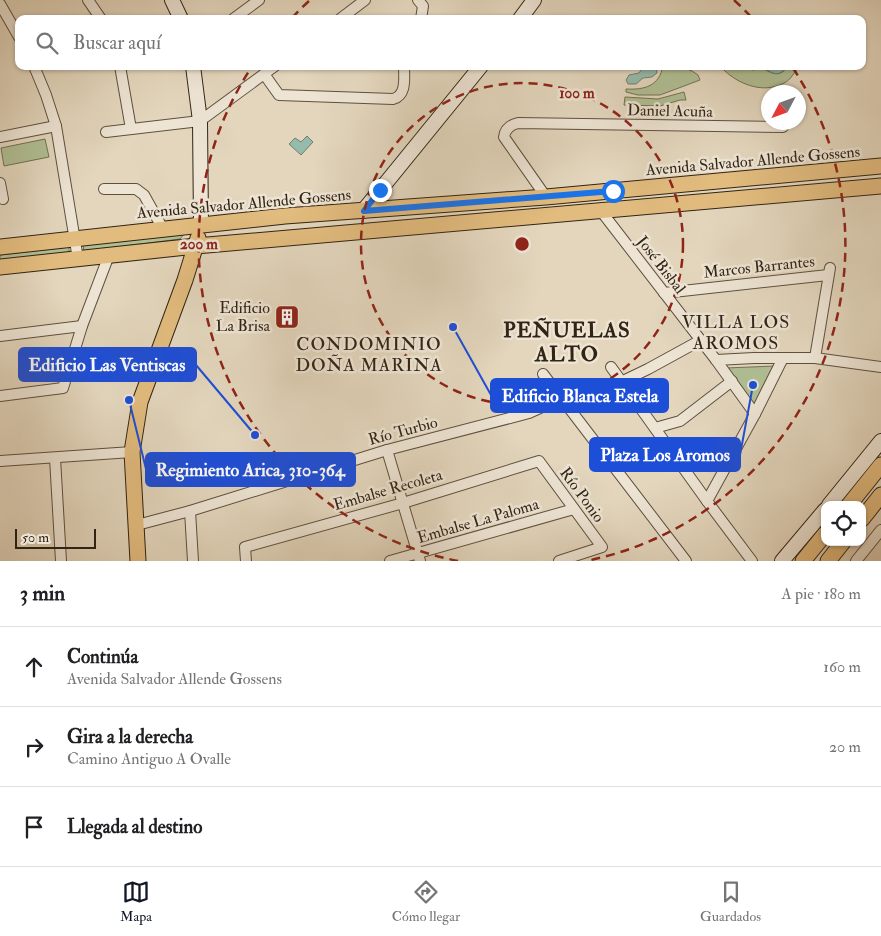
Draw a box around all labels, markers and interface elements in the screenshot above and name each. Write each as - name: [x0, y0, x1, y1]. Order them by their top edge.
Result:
- search box: [15, 15, 866, 70]
- icon: search: [33, 29, 61, 57]
- text: Buscar aquí: [73, 31, 161, 55]
- text: 100 m: [559, 84, 595, 103]
- north arrow: [761, 85, 806, 130]
- street label: Daniel Acuña: [627, 100, 714, 122]
- street label: Avenida Salvador Allende Gossens: [644, 142, 861, 180]
- route end: [369, 179, 392, 202]
- route start: [602, 180, 625, 203]
- street label: Avenida Salvador Allende Gossens: [135, 185, 352, 223]
- street label: José Bisbal: [631, 231, 690, 299]
- text: 200 m: [180, 235, 218, 254]
- centre of rings: [513, 235, 531, 253]
- street label: Marcos Barrantes: [702, 251, 816, 283]
- place label: Edificio La Brisa: [216, 298, 270, 336]
- building icon: Edificio La Brisa: [274, 304, 300, 330]
- district label: VILLA LOS AROMOS: [682, 311, 790, 355]
- district label: PEÑUELAS ALTO: [503, 317, 631, 368]
- district label: CONDOMINIO DOÑA MARINA: [295, 333, 443, 377]
- callout: Edificio Las Ventiscas: [19, 348, 196, 381]
- text: Edificio Las Ventiscas: [29, 354, 185, 377]
- callout: Edificio Blanca Estela: [491, 379, 668, 412]
- text: Edificio Blanca Estela: [502, 385, 659, 408]
- street label: Río Turbio: [366, 412, 440, 450]
- callout: Plaza Los Aromos: [590, 438, 740, 471]
- text: Plaza Los Aromos: [600, 444, 730, 467]
- callout: Regimiento Arica, 310-364: [146, 453, 355, 486]
- text: Regimiento Arica, 310-364: [155, 459, 346, 482]
- street label: Río Ponio: [555, 463, 609, 527]
- street label: Embalse Recoleta: [331, 465, 445, 515]
- street label: Embalse La Paloma: [415, 494, 542, 548]
- map controls: [821, 501, 866, 546]
- button: locate: [821, 501, 866, 546]
- scale bar: [15, 526, 96, 549]
- text: 50 m: [22, 529, 49, 546]
- text: 3 min: [20, 580, 65, 607]
- text: A pie · 180 m: [782, 584, 861, 604]
- text: Continúa: [67, 645, 138, 669]
- icon: ahead: [20, 653, 48, 681]
- text: 160 m: [823, 657, 861, 677]
- text: Avenida Salvador Allende Gossens: [67, 669, 282, 689]
- text: Gira a la derecha: [67, 725, 193, 749]
- icon: right: [20, 733, 48, 761]
- text: 20 m: [829, 737, 861, 757]
- text: Camino Antiguo A Ovalle: [67, 749, 231, 769]
- icon: arrive: [20, 813, 48, 841]
- text: Llegada al destino: [67, 815, 202, 839]
- tab: Mapa: [120, 878, 152, 925]
- tab: Cómo llegar: [392, 878, 460, 925]
- tab: Guardados: [700, 878, 761, 925]

